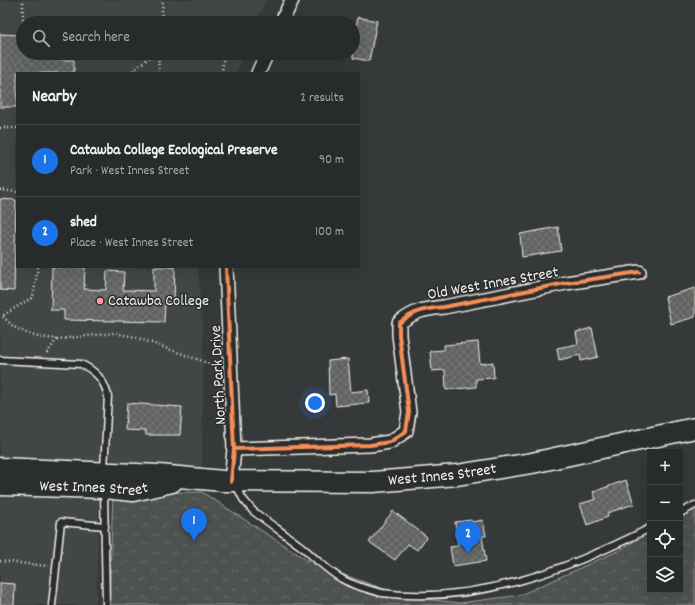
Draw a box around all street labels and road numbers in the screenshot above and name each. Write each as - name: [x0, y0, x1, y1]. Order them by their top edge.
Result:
- street label: Old West Innes Street: [426, 261, 560, 307]
- street label: North Park Drive: [205, 325, 233, 425]
- street label: West Innes Street: [387, 457, 498, 492]
- street label: West Innes Street: [39, 475, 150, 503]

